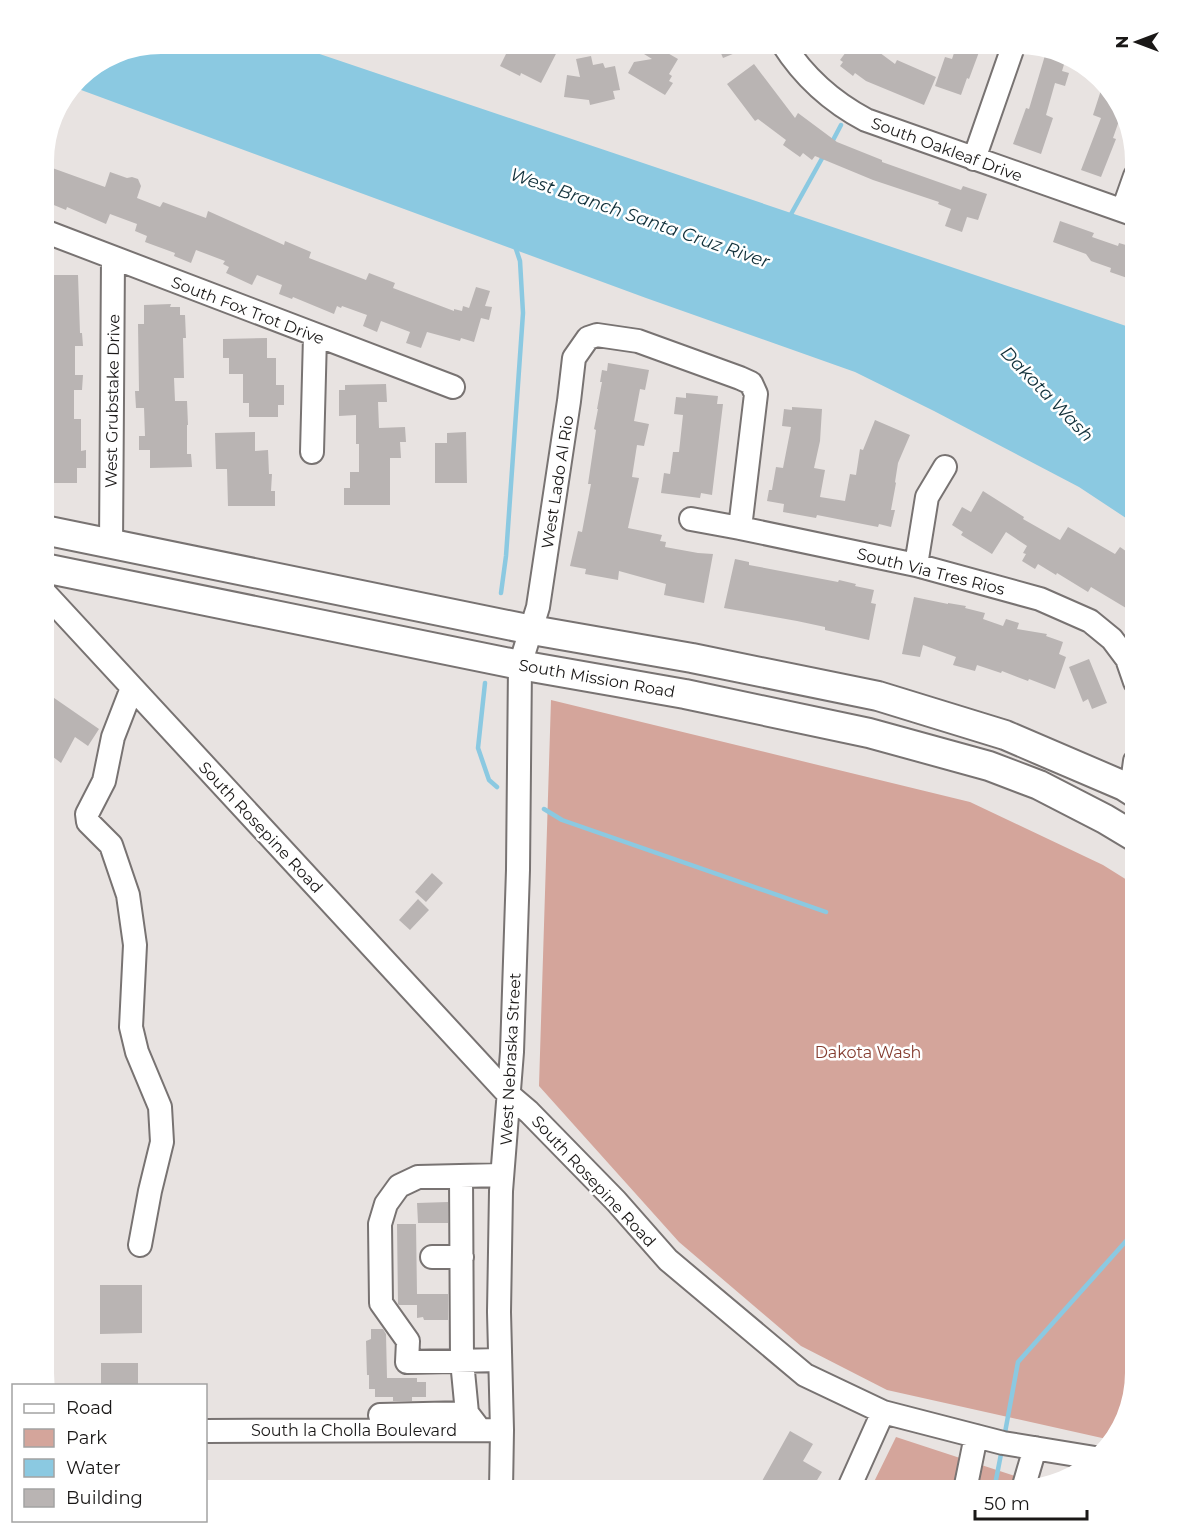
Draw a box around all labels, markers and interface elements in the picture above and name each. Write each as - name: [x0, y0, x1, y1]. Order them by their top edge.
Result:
- north arrow: [1107, 12, 1167, 72]
- text: N: [1113, 36, 1132, 48]
- street label: South Oakleaf Drive: [869, 113, 1025, 186]
- water label: West Branch Santa Cruz River: [507, 163, 773, 273]
- street label: South Fox Trot Drive: [169, 273, 327, 348]
- street label: West Grubstake Drive: [101, 314, 124, 488]
- water label: Dakota Wash: [996, 342, 1098, 446]
- street label: West Lado Al Rio: [538, 414, 577, 550]
- street label: South Via Tres Rios: [855, 544, 1007, 599]
- street label: South Mission Road: [517, 655, 677, 702]
- street label: South Rosepine Road: [195, 758, 327, 897]
- street label: West Nebraska Street: [496, 972, 525, 1146]
- park label: Dakota Wash: [815, 1043, 921, 1062]
- street label: South Rosepine Road: [528, 1112, 660, 1251]
- legend: [12, 1384, 207, 1522]
- text: Road: [66, 1397, 113, 1419]
- street label: South la Cholla Boulevard: [251, 1421, 457, 1440]
- text: Park: [66, 1427, 107, 1449]
- text: Water: [66, 1457, 121, 1479]
- scale bar: [975, 1483, 1088, 1521]
- text: Building: [66, 1487, 143, 1509]
- text: 50 m: [984, 1493, 1030, 1515]

